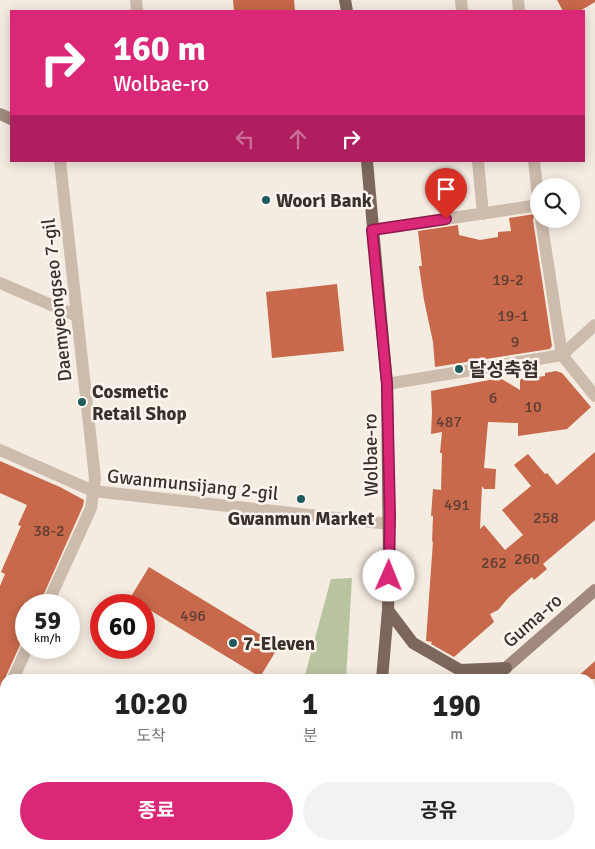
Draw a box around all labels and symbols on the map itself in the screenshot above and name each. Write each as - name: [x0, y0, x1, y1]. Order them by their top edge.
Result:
- pin: [425, 168, 467, 219]
- place label: Woori Bank: [276, 189, 372, 213]
- marker: Woori Bank: [260, 194, 272, 206]
- street label: Daemyeongseo 7-gil: [36, 217, 77, 383]
- house number: 19-2: [492, 270, 524, 290]
- house number: 19-1: [497, 306, 529, 326]
- house number: 9: [511, 332, 519, 352]
- place label: 달성축협: [469, 358, 539, 382]
- marker: 달성축협: [453, 363, 465, 375]
- place label: Cosmetic Retail Shop: [92, 380, 187, 426]
- house number: 6: [489, 388, 497, 408]
- marker: Cosmetic Retail Shop: [76, 396, 88, 408]
- house number: 10: [524, 397, 542, 417]
- house number: 487: [436, 412, 462, 432]
- street label: Wolbae-ro: [358, 413, 384, 497]
- street label: Gwanmunsijang 2-gil: [106, 464, 280, 506]
- marker: Gwanmun Market: [295, 493, 307, 505]
- house number: 491: [444, 495, 470, 515]
- place label: Gwanmun Market: [228, 507, 374, 531]
- house number: 258: [533, 508, 559, 528]
- house number: 38-2: [33, 521, 65, 541]
- position arrow: [362, 549, 414, 601]
- house number: 260: [514, 549, 540, 569]
- house number: 262: [481, 553, 507, 573]
- street label: Guma-ro: [498, 588, 567, 653]
- speed limit sign: 60: [90, 594, 155, 659]
- house number: 496: [180, 606, 206, 626]
- place label: 7-Eleven: [243, 632, 315, 656]
- marker: 7-Eleven: [227, 637, 239, 649]

